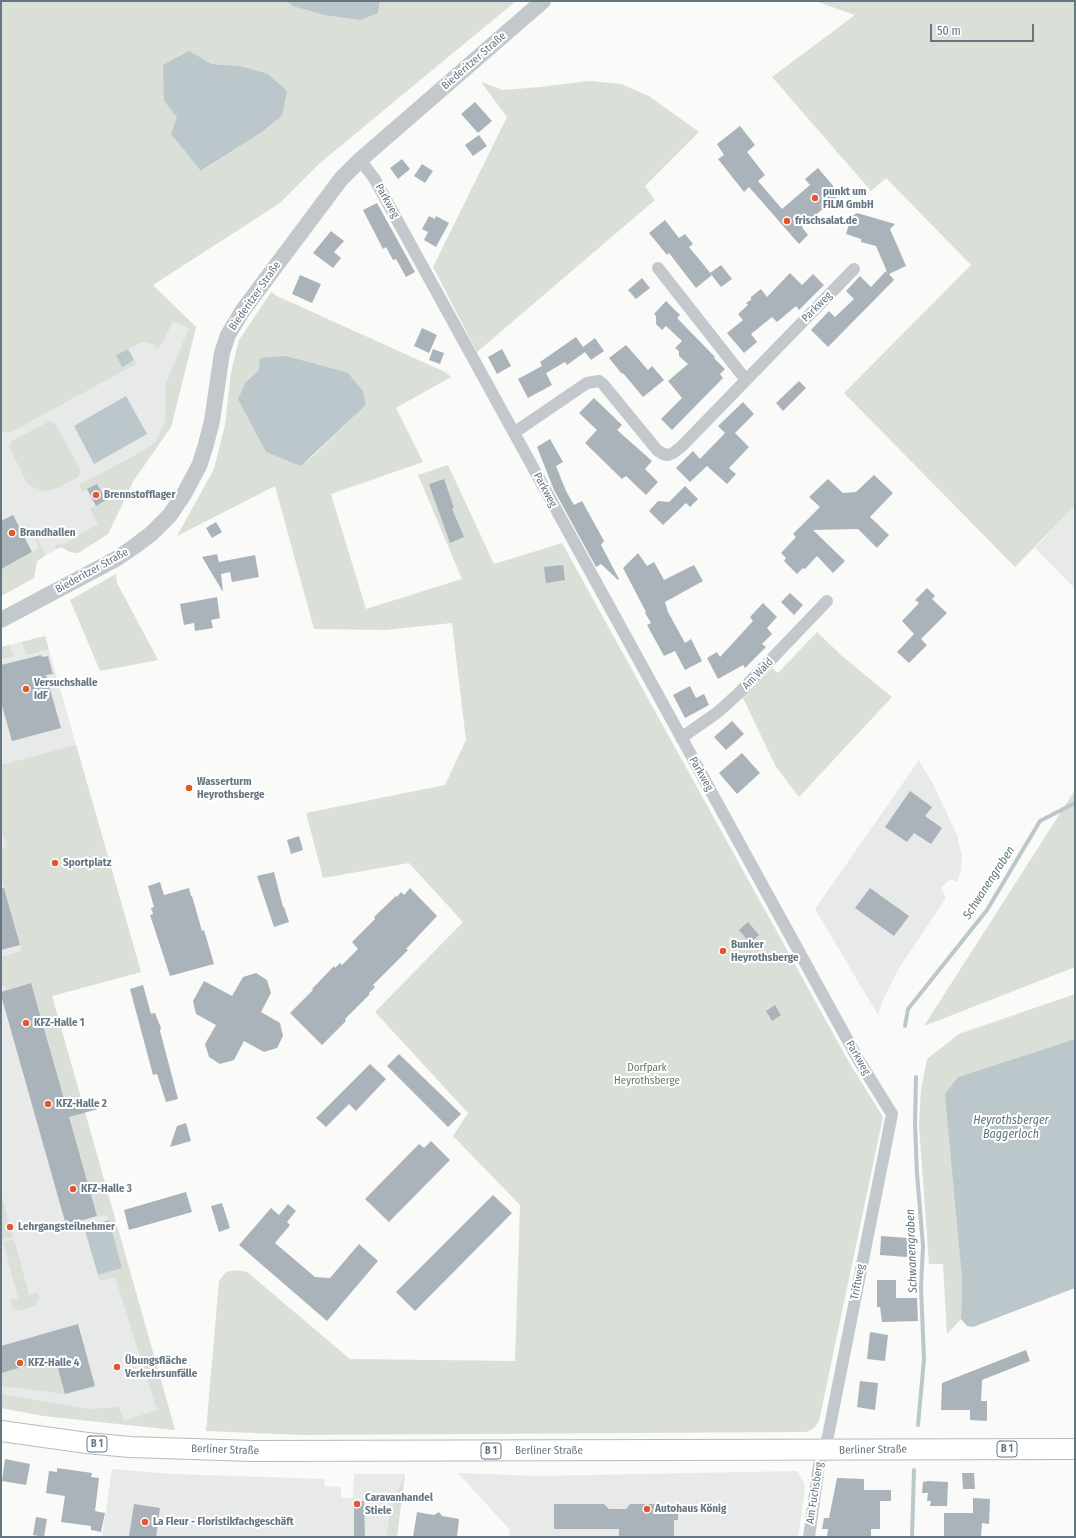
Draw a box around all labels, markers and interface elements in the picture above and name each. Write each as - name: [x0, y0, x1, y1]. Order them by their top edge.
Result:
- scale bar: [932, 16, 1036, 42]
- text: 50 m: [937, 24, 961, 38]
- street label: Biederitzer Straße: [439, 29, 509, 93]
- street label: Parkweg: [372, 181, 402, 221]
- place label: punkt um FILM GmbH: [823, 185, 874, 211]
- marker: punkt um FILM GmbH: [810, 193, 820, 203]
- place label: frischsalat.de: [795, 214, 857, 228]
- marker: frischsalat.de: [782, 216, 792, 226]
- street label: Biederitzer Straße: [226, 259, 284, 333]
- street label: Parkweg: [799, 289, 835, 325]
- street label: Parkweg: [530, 470, 560, 510]
- place label: Brennstofflager: [104, 488, 175, 502]
- marker: Brennstofflager: [91, 490, 101, 500]
- place label: Brandhallen: [20, 526, 75, 540]
- marker: Brandhallen: [7, 528, 17, 538]
- street label: Biederitzer Straße: [53, 546, 131, 596]
- street label: Am Wald: [740, 655, 776, 693]
- place label: Versuchshalle IdF: [34, 676, 98, 702]
- marker: Versuchshalle IdF: [21, 684, 31, 694]
- street label: Parkweg: [686, 754, 716, 794]
- place label: Wasserturm Heyrothsberge: [197, 775, 265, 801]
- marker: Wasserturm Heyrothsberge: [184, 783, 194, 793]
- water label: Schwanengraben: [960, 844, 1018, 922]
- place label: Sportplatz: [63, 856, 111, 870]
- marker: Sportplatz: [50, 858, 60, 868]
- place label: Bunker Heyrothsberge: [731, 938, 799, 964]
- marker: Bunker Heyrothsberge: [718, 946, 728, 956]
- place label: KFZ-Halle 1: [34, 1016, 84, 1030]
- marker: KFZ-Halle 1: [21, 1018, 31, 1028]
- street label: Parkweg: [843, 1039, 873, 1077]
- park label: Dorfpark Heyrothsberge: [614, 1061, 680, 1087]
- place label: KFZ-Halle 2: [56, 1097, 107, 1111]
- marker: KFZ-Halle 2: [43, 1099, 53, 1109]
- water label: Heyrothsberger Baggerloch: [973, 1114, 1049, 1142]
- place label: KFZ-Halle 3: [81, 1182, 132, 1196]
- marker: KFZ-Halle 3: [68, 1184, 78, 1194]
- water label: Schwanengraben: [903, 1209, 921, 1293]
- place label: Lehrgangsteilnehmer: [18, 1220, 115, 1234]
- marker: Lehrgangsteilnehmer: [5, 1222, 15, 1232]
- street label: Triftweg: [848, 1263, 868, 1301]
- place label: Übungsfläche Verkehrsunfälle: [125, 1354, 197, 1380]
- place label: KFZ-Halle 4: [28, 1356, 79, 1370]
- marker: KFZ-Halle 4: [15, 1358, 25, 1368]
- marker: Übungsfläche Verkehrsunfälle: [112, 1362, 122, 1372]
- road number: B 1: [87, 1436, 107, 1452]
- road number: B 1: [997, 1441, 1017, 1457]
- street label: Berliner Straße: [191, 1442, 259, 1458]
- road number: B 1: [481, 1443, 501, 1459]
- street label: Berliner Straße: [839, 1443, 907, 1457]
- street label: Berliner Straße: [515, 1444, 583, 1458]
- street label: Am Fuchsberg: [804, 1461, 826, 1525]
- place label: Caravanhandel Stiele: [365, 1491, 433, 1517]
- marker: Caravanhandel Stiele: [352, 1499, 362, 1509]
- place label: Autohaus König: [655, 1502, 726, 1516]
- marker: Autohaus König: [642, 1504, 652, 1514]
- place label: La Fleur - Floristikfachgeschäft: [153, 1515, 294, 1529]
- marker: La Fleur - Floristikfachgeschäft: [140, 1517, 150, 1527]

